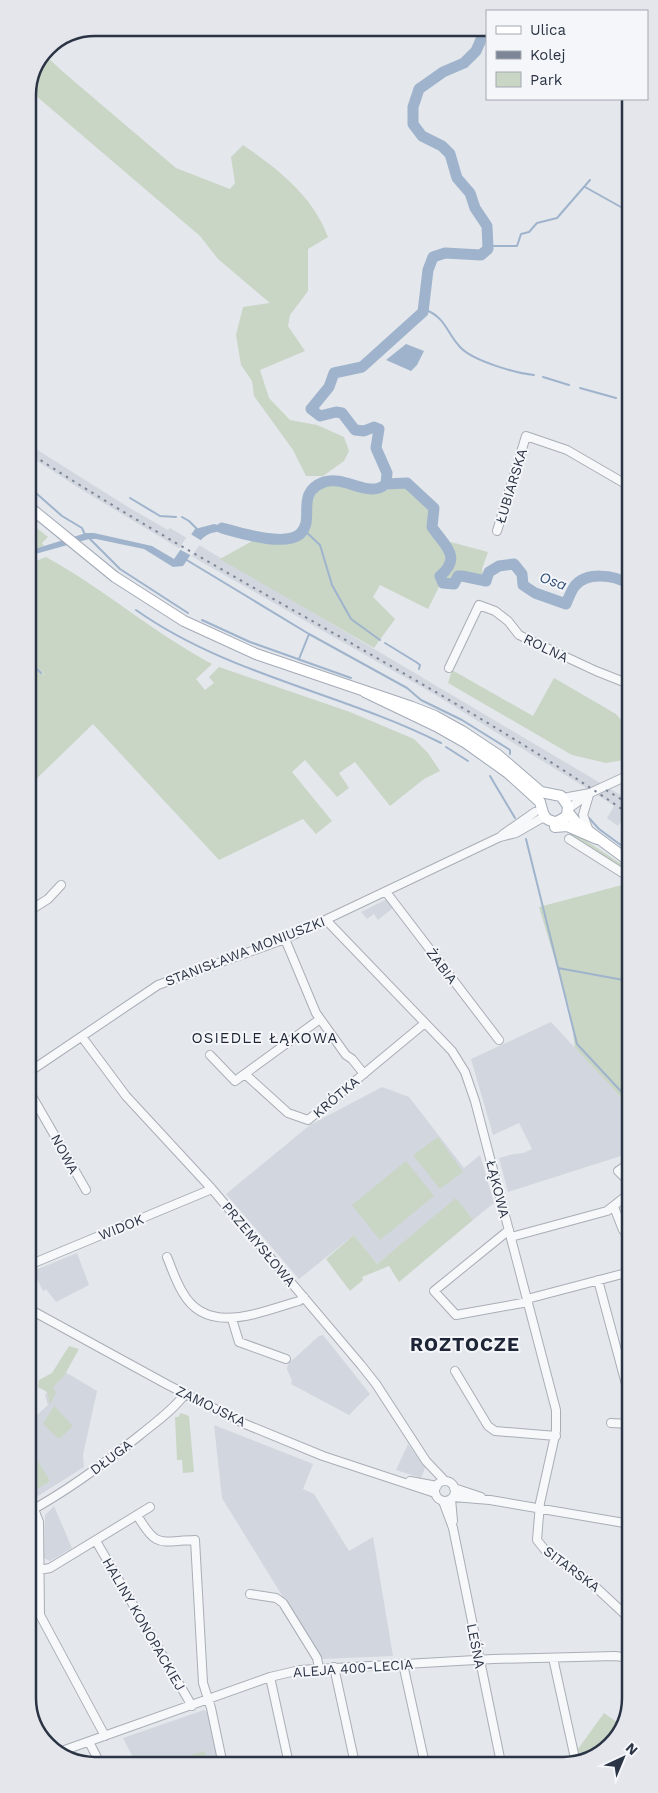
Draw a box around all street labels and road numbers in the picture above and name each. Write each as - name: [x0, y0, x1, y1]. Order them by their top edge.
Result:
- street label: ŁUBIARSKA: [492, 446, 530, 526]
- street label: ROLNA: [521, 630, 571, 666]
- street label: STANISŁAWA MONIUSZKI: [163, 913, 327, 989]
- street label: ŻABIA: [423, 945, 461, 987]
- street label: KRÓTKA: [310, 1073, 362, 1121]
- street label: NOWA: [48, 1131, 82, 1177]
- street label: ŁĄKOWA: [483, 1158, 513, 1220]
- street label: PRZEMYSŁOWA: [219, 1199, 299, 1289]
- street label: WIDOK: [96, 1211, 146, 1243]
- street label: ZAMOJSKA: [173, 1382, 249, 1430]
- street label: DŁUGA: [87, 1436, 135, 1478]
- street label: SITARSKA: [541, 1543, 603, 1595]
- street label: HALINY KONOPACKIEJ: [99, 1555, 189, 1693]
- street label: LEŚNA: [464, 1622, 488, 1670]
- street label: ALEJA 400-LECIA: [292, 1656, 414, 1680]

